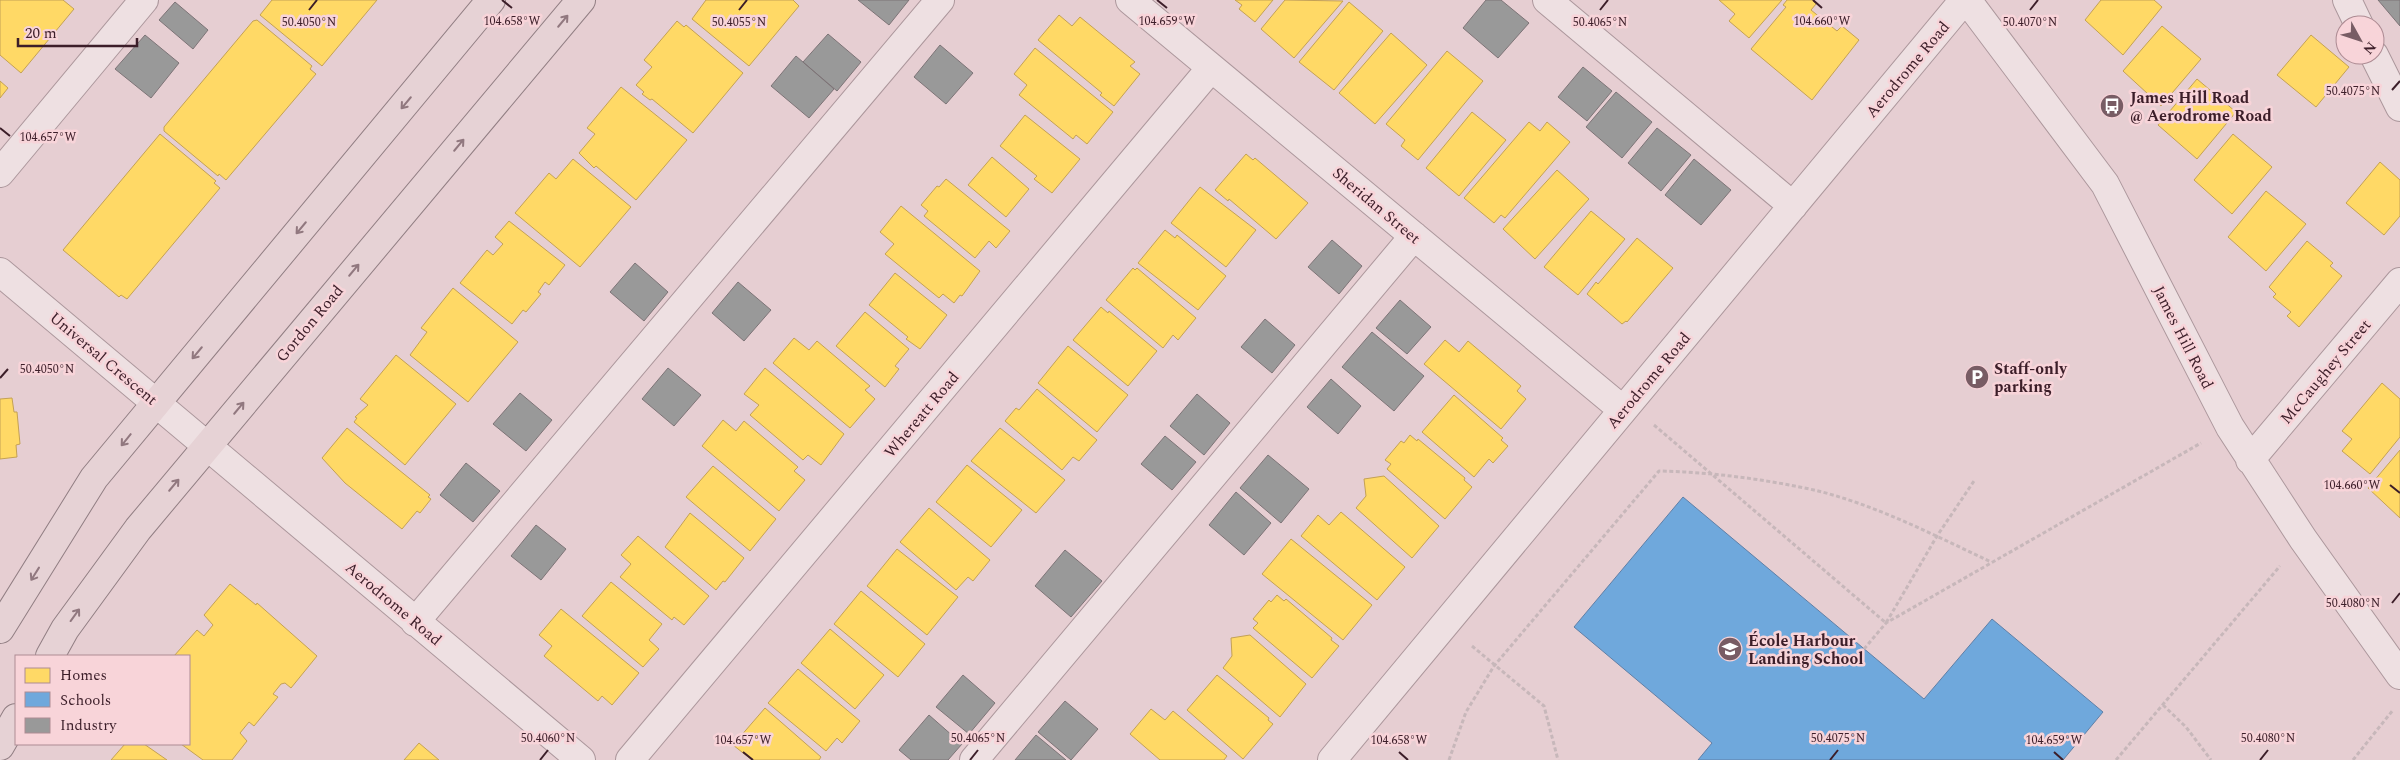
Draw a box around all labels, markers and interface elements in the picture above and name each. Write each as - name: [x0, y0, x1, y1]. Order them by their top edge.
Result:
- text: 104.658°W: [484, 12, 541, 31]
- text: 104.659°W: [1139, 12, 1196, 31]
- text: 104.660°W: [1794, 12, 1851, 31]
- text: 50.4050°N: [282, 13, 336, 32]
- text: 50.4055°N: [712, 13, 766, 32]
- text: 50.4065°N: [1573, 13, 1627, 32]
- text: 50.4070°N: [2003, 13, 2057, 32]
- scale bar: [18, 15, 136, 47]
- one-way arrow: [558, 15, 569, 28]
- north arrow: [2335, 15, 2385, 65]
- street label: Aerodrome Road: [1860, 16, 1956, 123]
- text: 20 m: [25, 22, 57, 45]
- text: N: [2358, 37, 2381, 59]
- text: 50.4075°N: [2326, 82, 2380, 101]
- place label: James Hill Road @ Aerodrome Road: [2130, 86, 2272, 128]
- bus stop icon: James Hill Road @ Aerodrome Road: [2099, 93, 2125, 119]
- one-way arrow: [400, 97, 411, 110]
- text: 104.657°W: [20, 128, 77, 147]
- one-way arrow: [453, 139, 465, 152]
- street label: Sheridan Street: [1327, 162, 1426, 250]
- one-way arrow: [296, 221, 307, 234]
- one-way arrow: [349, 264, 360, 277]
- street label: Gordon Road: [270, 280, 349, 367]
- street label: James Hill Road: [2147, 281, 2220, 393]
- street label: Universal Crescent: [44, 306, 163, 412]
- street label: McCaughey Street: [2275, 314, 2377, 429]
- street label: Aerodrome Road: [1601, 327, 1697, 434]
- one-way arrow: [192, 346, 203, 359]
- place label: Staff-only parking: [1994, 357, 2068, 399]
- text: 50.4050°N: [20, 360, 74, 379]
- parking icon: Staff-only parking: [1964, 364, 1990, 390]
- street label: Whereatt Road: [878, 366, 965, 463]
- one-way arrow: [233, 401, 244, 414]
- one-way arrow: [120, 433, 131, 446]
- text: 104.660°W: [2324, 476, 2381, 495]
- one-way arrow: [168, 479, 179, 492]
- street label: Aerodrome Road: [340, 556, 447, 652]
- one-way arrow: [29, 566, 39, 580]
- text: 50.4080°N: [2326, 594, 2380, 613]
- one-way arrow: [70, 608, 80, 622]
- place label: École Harbour Landing School: [1748, 629, 1864, 671]
- school or university icon: École Harbour Landing School: [1717, 636, 1743, 662]
- legend: [15, 655, 190, 745]
- text: Homes: [60, 664, 107, 687]
- text: Schools: [60, 689, 111, 712]
- text: Industry: [60, 714, 117, 737]
- text: 50.4060°N: [521, 729, 575, 748]
- text: 50.4065°N: [951, 729, 1005, 748]
- text: 50.4075°N: [1811, 729, 1865, 748]
- text: 50.4080°N: [2241, 729, 2295, 748]
- text: 104.657°W: [715, 731, 772, 750]
- text: 104.658°W: [1371, 731, 1428, 750]
- text: 104.659°W: [2026, 731, 2083, 750]

